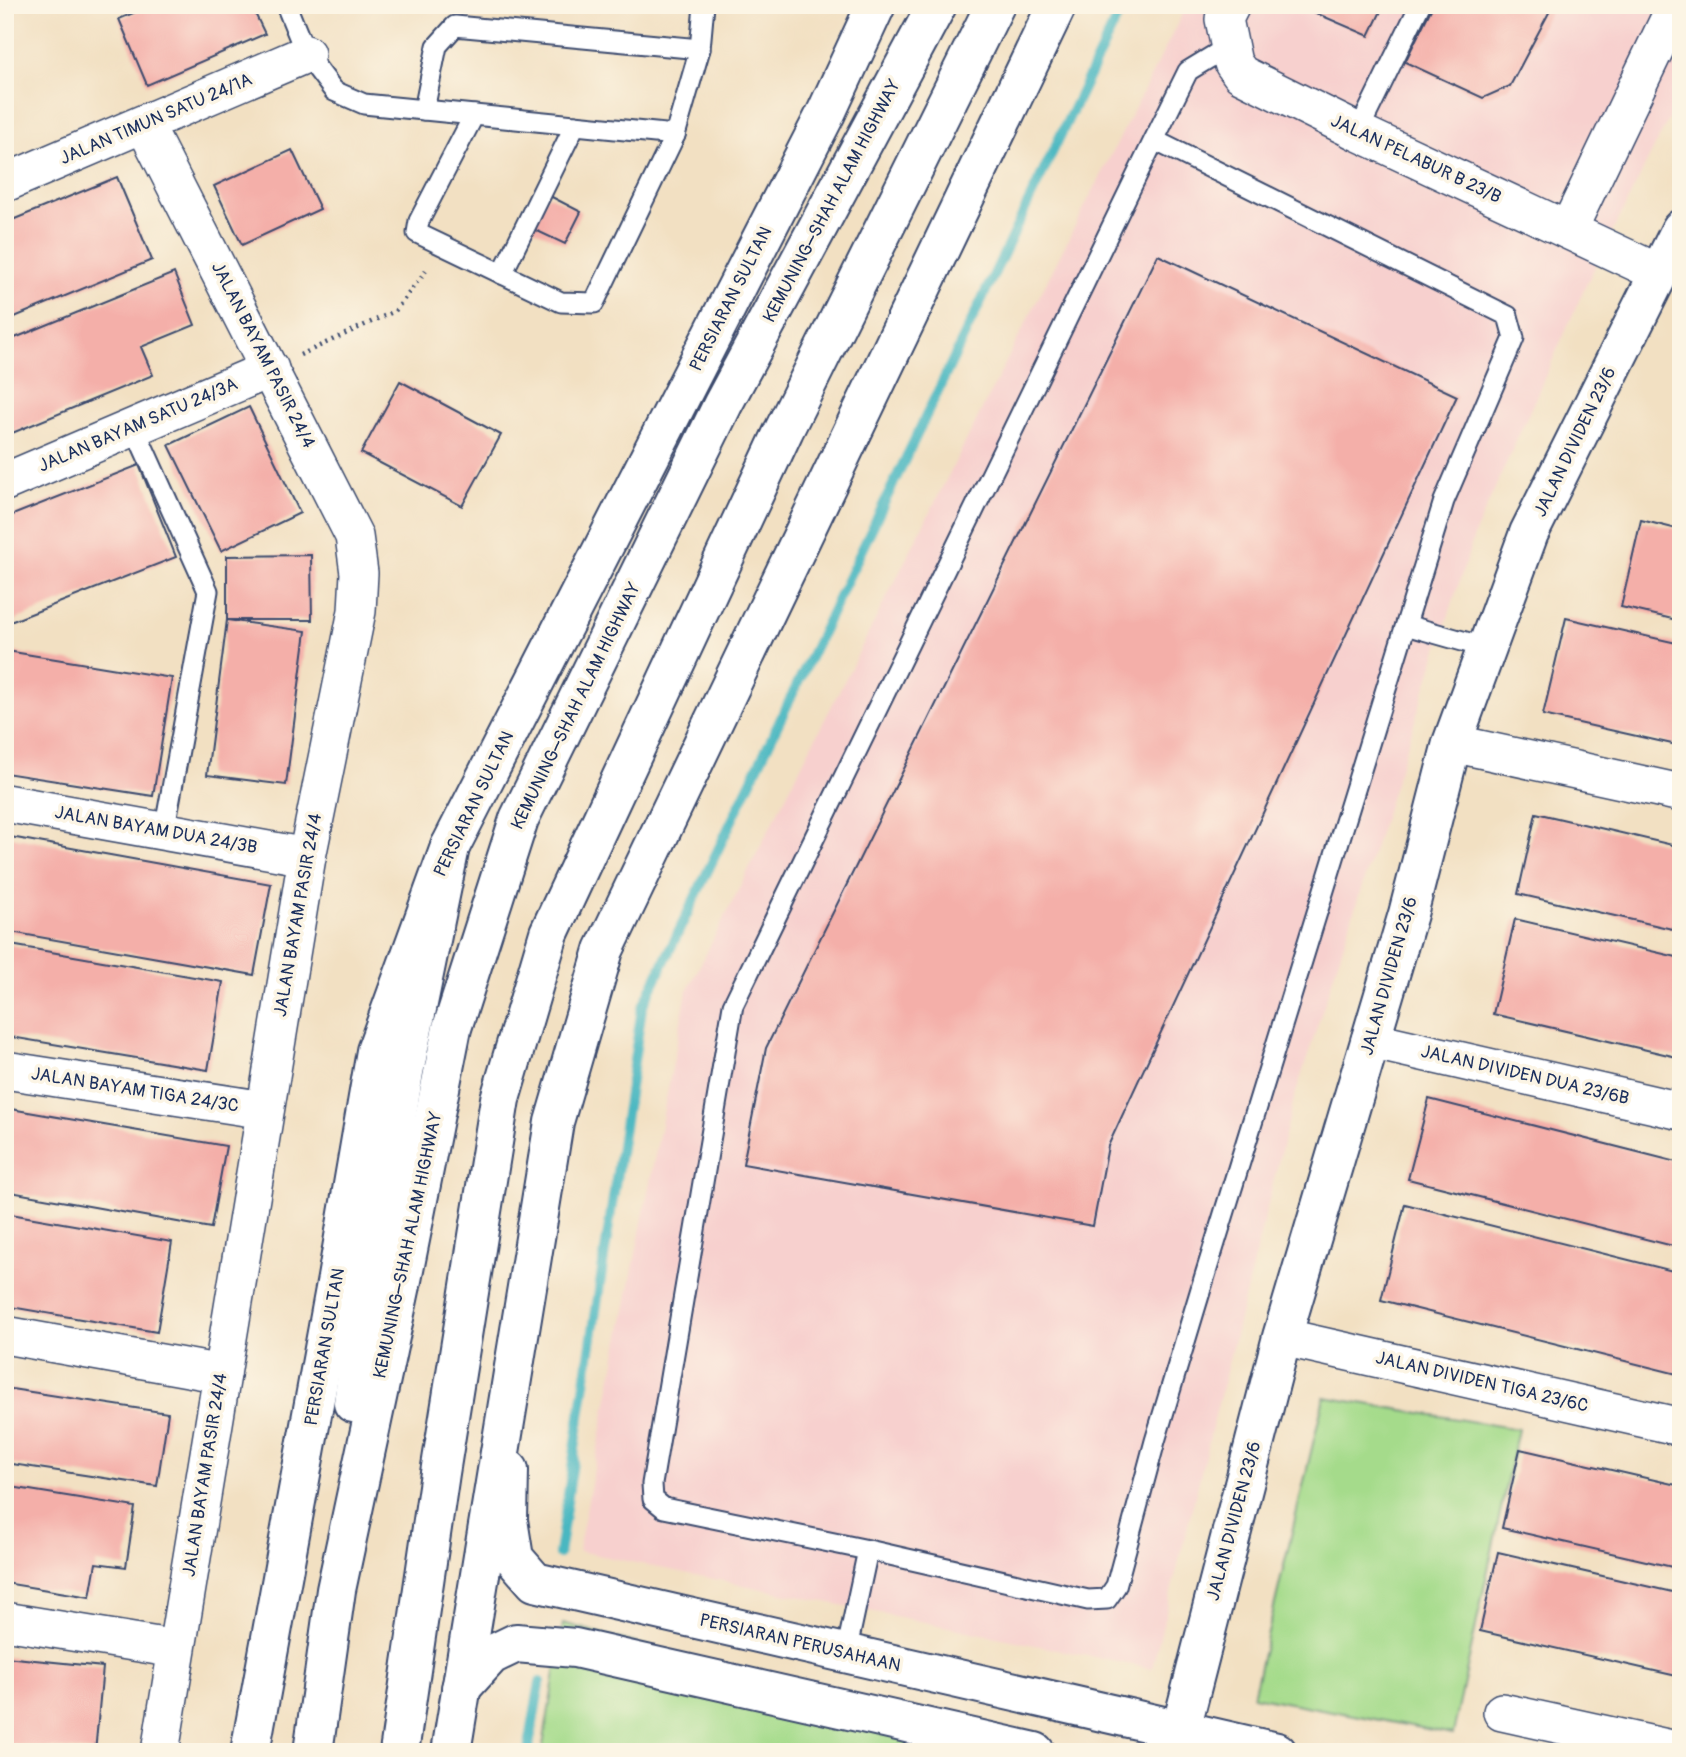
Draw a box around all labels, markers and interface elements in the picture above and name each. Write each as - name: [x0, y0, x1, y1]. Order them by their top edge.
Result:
- street label: JALAN TIMUN SATU 24/1A: [56, 68, 256, 170]
- street label: KEMUNING–SHAH ALAM HIGHWAY: [758, 75, 906, 327]
- street label: JALAN PELABUR B 23/B: [1327, 109, 1505, 209]
- street label: PERSIARAN SULTAN: [685, 223, 777, 375]
- street label: JALAN BAYAM PASIR 24/4: [206, 258, 320, 453]
- street label: JALAN DIVIDEN 23/6: [1529, 363, 1621, 521]
- street label: JALAN BAYAM SATU 24/3A: [35, 372, 241, 477]
- street label: KEMUNING–SHAH ALAM HIGHWAY: [506, 578, 646, 833]
- street label: PERSIARAN SULTAN: [429, 727, 519, 881]
- street label: JALAN BAYAM DUA 24/3B: [53, 801, 259, 859]
- street label: JALAN BAYAM PASIR 24/4: [269, 811, 327, 1018]
- street label: JALAN DIVIDEN 23/6: [1355, 894, 1423, 1058]
- street label: JALAN DIVIDEN DUA 23/6B: [1419, 1040, 1631, 1110]
- street label: JALAN BAYAM TIGA 24/3C: [30, 1062, 240, 1118]
- street label: KEMUNING–SHAH ALAM HIGHWAY: [368, 1109, 448, 1381]
- street label: PERSIARAN SULTAN: [300, 1266, 350, 1428]
- street label: JALAN DIVIDEN TIGA 23/6C: [1373, 1346, 1591, 1418]
- street label: JALAN BAYAM PASIR 24/4: [178, 1371, 233, 1579]
- street label: JALAN DIVIDEN 23/6: [1202, 1439, 1266, 1603]
- street label: PERSIARAN PERUSAHAAN: [697, 1609, 903, 1677]

